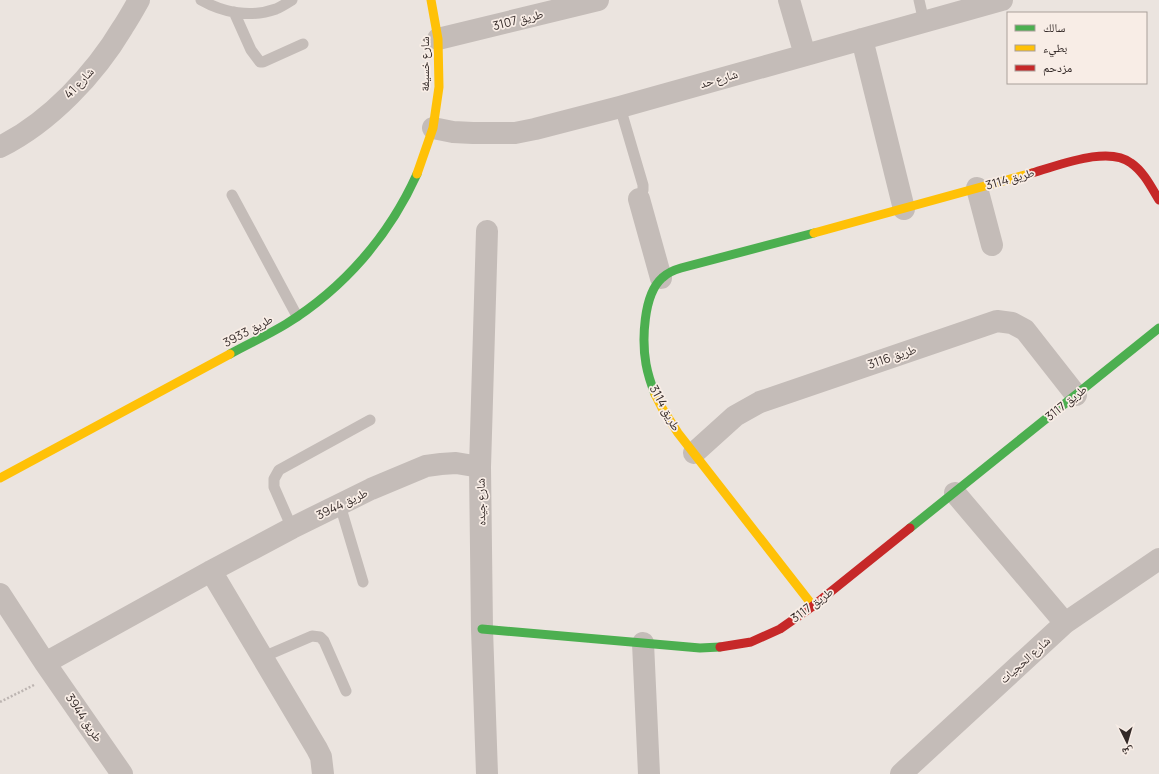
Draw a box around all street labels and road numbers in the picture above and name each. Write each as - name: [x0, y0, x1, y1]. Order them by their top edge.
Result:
- street label: طريق 3107: [491, 5, 545, 34]
- street label: شارع خسيفة: [416, 36, 433, 92]
- street label: شارع 41: [60, 63, 98, 102]
- street label: شارع حد: [698, 65, 740, 92]
- street label: طريق 3114: [983, 163, 1036, 194]
- street label: طريق 3933: [220, 310, 276, 351]
- street label: طريق 3116: [865, 340, 919, 373]
- street label: طريق 3117: [1041, 381, 1090, 425]
- street label: طريق 3114: [646, 382, 685, 434]
- street label: شارع جيده: [472, 478, 489, 526]
- street label: طريق 3944: [313, 484, 370, 523]
- street label: طريق 3117: [787, 583, 836, 626]
- street label: شارع الحجيات: [995, 632, 1054, 687]
- street label: طريق 3944: [62, 690, 107, 745]

